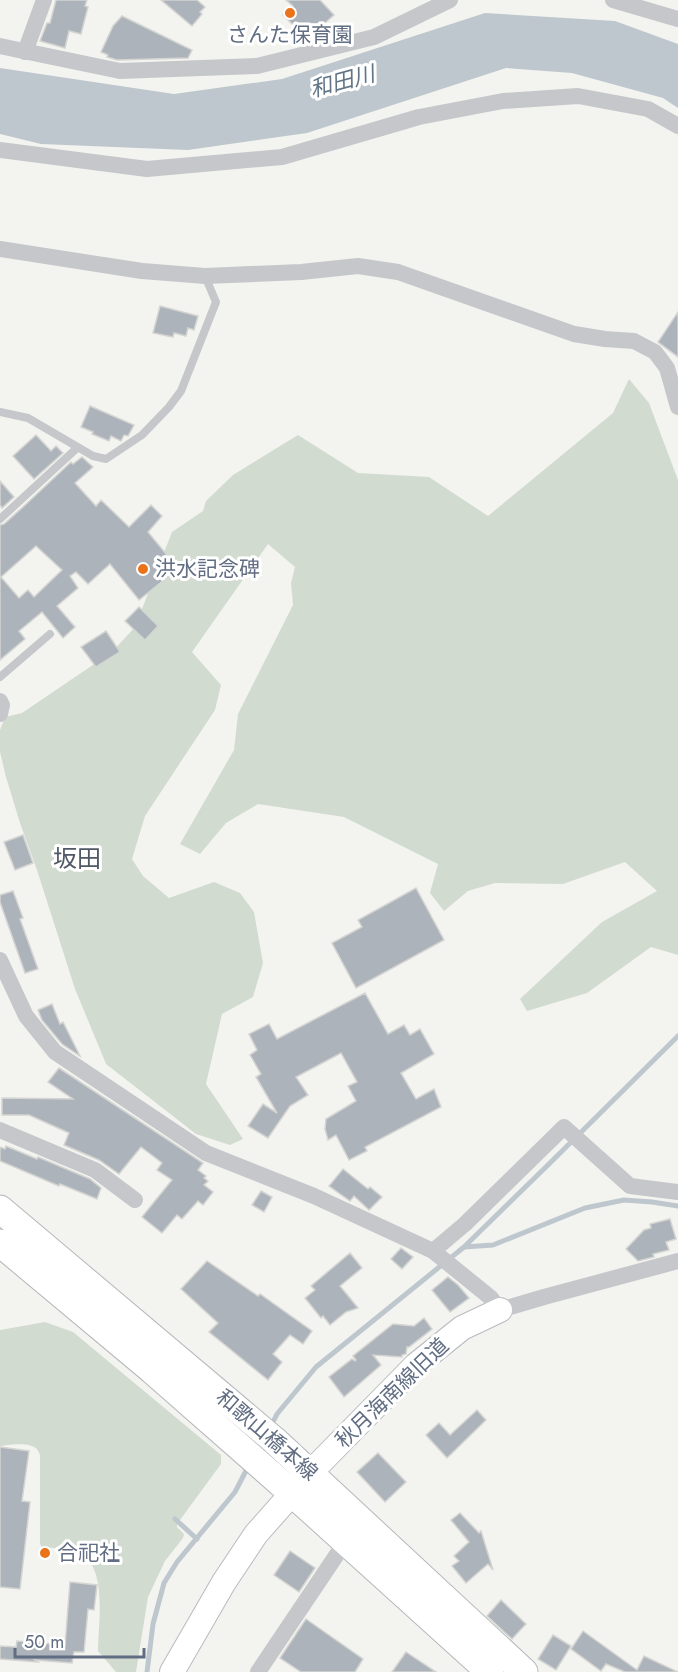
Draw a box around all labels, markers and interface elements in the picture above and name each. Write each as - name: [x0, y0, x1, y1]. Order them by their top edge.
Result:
- marker: さんた保育園: [283, 6, 297, 20]
- place label: さんた保育園: [227, 20, 353, 50]
- water label: 和田川: [306, 56, 380, 105]
- place label: 洪水記念碑: [155, 554, 260, 584]
- marker: 洪水記念碑: [136, 562, 150, 576]
- district label: 坂田: [53, 841, 101, 876]
- street label: 秋月海南線旧道: [329, 1331, 455, 1455]
- street label: 和歌山橋本線: [210, 1382, 324, 1488]
- place label: 合祀社: [57, 1538, 120, 1568]
- marker: 合祀社: [38, 1546, 52, 1560]
- scale bar: [15, 1621, 144, 1659]
- text: 50 m: [24, 1629, 64, 1655]

